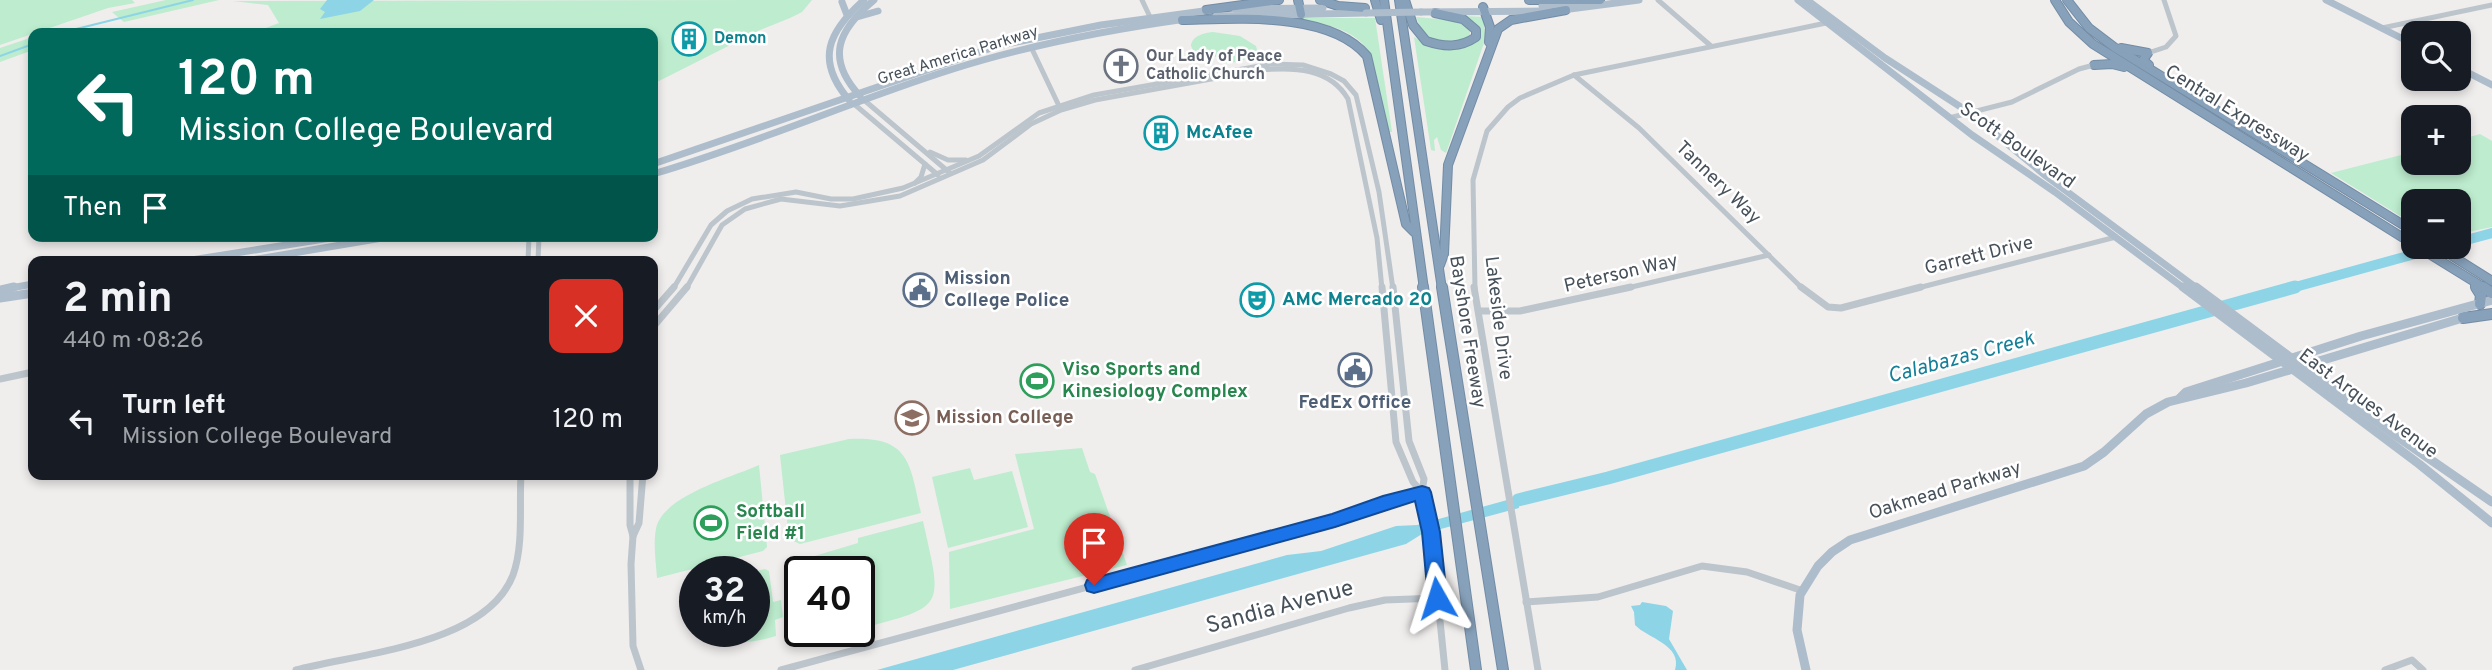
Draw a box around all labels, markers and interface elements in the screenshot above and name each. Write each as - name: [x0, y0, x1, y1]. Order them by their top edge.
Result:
- building icon: Demon: [670, 20, 708, 58]
- map controls: [2401, 21, 2471, 259]
- button: search: [2401, 21, 2471, 91]
- street label: Great America Parkway: [875, 22, 1041, 90]
- place label: Demon: [714, 29, 767, 49]
- church icon: Our Lady of Peace Catholic Church: [1102, 47, 1140, 85]
- place label: Our Lady of Peace Catholic Church: [1146, 47, 1282, 85]
- text: 120 m: [178, 51, 315, 113]
- icon: left: [63, 56, 154, 147]
- street label: Central Expressway: [2160, 60, 2314, 168]
- street label: Scott Boulevard: [1955, 97, 2079, 195]
- button: +: [2401, 105, 2471, 175]
- text: Mission College Boulevard: [178, 112, 554, 152]
- building icon: McAfee: [1142, 114, 1180, 152]
- place label: McAfee: [1186, 121, 1253, 145]
- street label: Tannery Way: [1670, 136, 1766, 230]
- icon: arrive: [136, 189, 174, 227]
- button: −: [2401, 189, 2471, 259]
- text: Then: [63, 192, 122, 225]
- street label: Garrett Drive: [1922, 231, 2036, 281]
- street label: Peterson Way: [1562, 249, 1680, 299]
- street label: Bayshore Freeway: [1443, 254, 1491, 410]
- street label: Lakeside Drive: [1479, 255, 1517, 381]
- place label: Mission College Police: [944, 267, 1069, 313]
- public building icon: Mission College Police: [901, 271, 939, 309]
- text: 2 min: [63, 274, 173, 327]
- button: close: [549, 279, 623, 353]
- theatre icon: AMC Mercado 20: [1238, 281, 1276, 319]
- place label: AMC Mercado 20: [1282, 288, 1433, 312]
- water label: Calabazas Creek: [1885, 325, 2038, 391]
- text: 440 m · 08:26: [63, 327, 204, 356]
- street label: East Arques Avenue: [2294, 344, 2442, 464]
- public building icon: FedEx Office: [1336, 351, 1374, 389]
- place label: Viso Sports and Kinesiology Complex: [1062, 358, 1248, 404]
- sports icon: Viso Sports and Kinesiology Complex: [1018, 362, 1056, 400]
- text: Turn left: [122, 390, 226, 423]
- place label: FedEx Office: [1299, 391, 1411, 415]
- school or university icon: Mission College: [893, 399, 931, 437]
- icon: left: [63, 402, 101, 440]
- text: 120 m: [553, 404, 623, 437]
- place label: Mission College: [936, 406, 1074, 430]
- text: Mission College Boulevard: [122, 423, 392, 452]
- street label: Oakmead Parkway: [1866, 456, 2024, 526]
- place label: Softball Field #1: [736, 500, 805, 546]
- sports icon: Softball Field #1: [692, 504, 730, 542]
- pin: [1064, 513, 1124, 585]
- icon: arrive: [1075, 524, 1113, 562]
- speed limit sign: 40: [784, 556, 875, 647]
- position arrow: [1400, 561, 1474, 635]
- text: 32: [704, 570, 745, 614]
- street label: Sandia Avenue: [1203, 574, 1357, 642]
- text: km/h: [703, 607, 746, 630]

